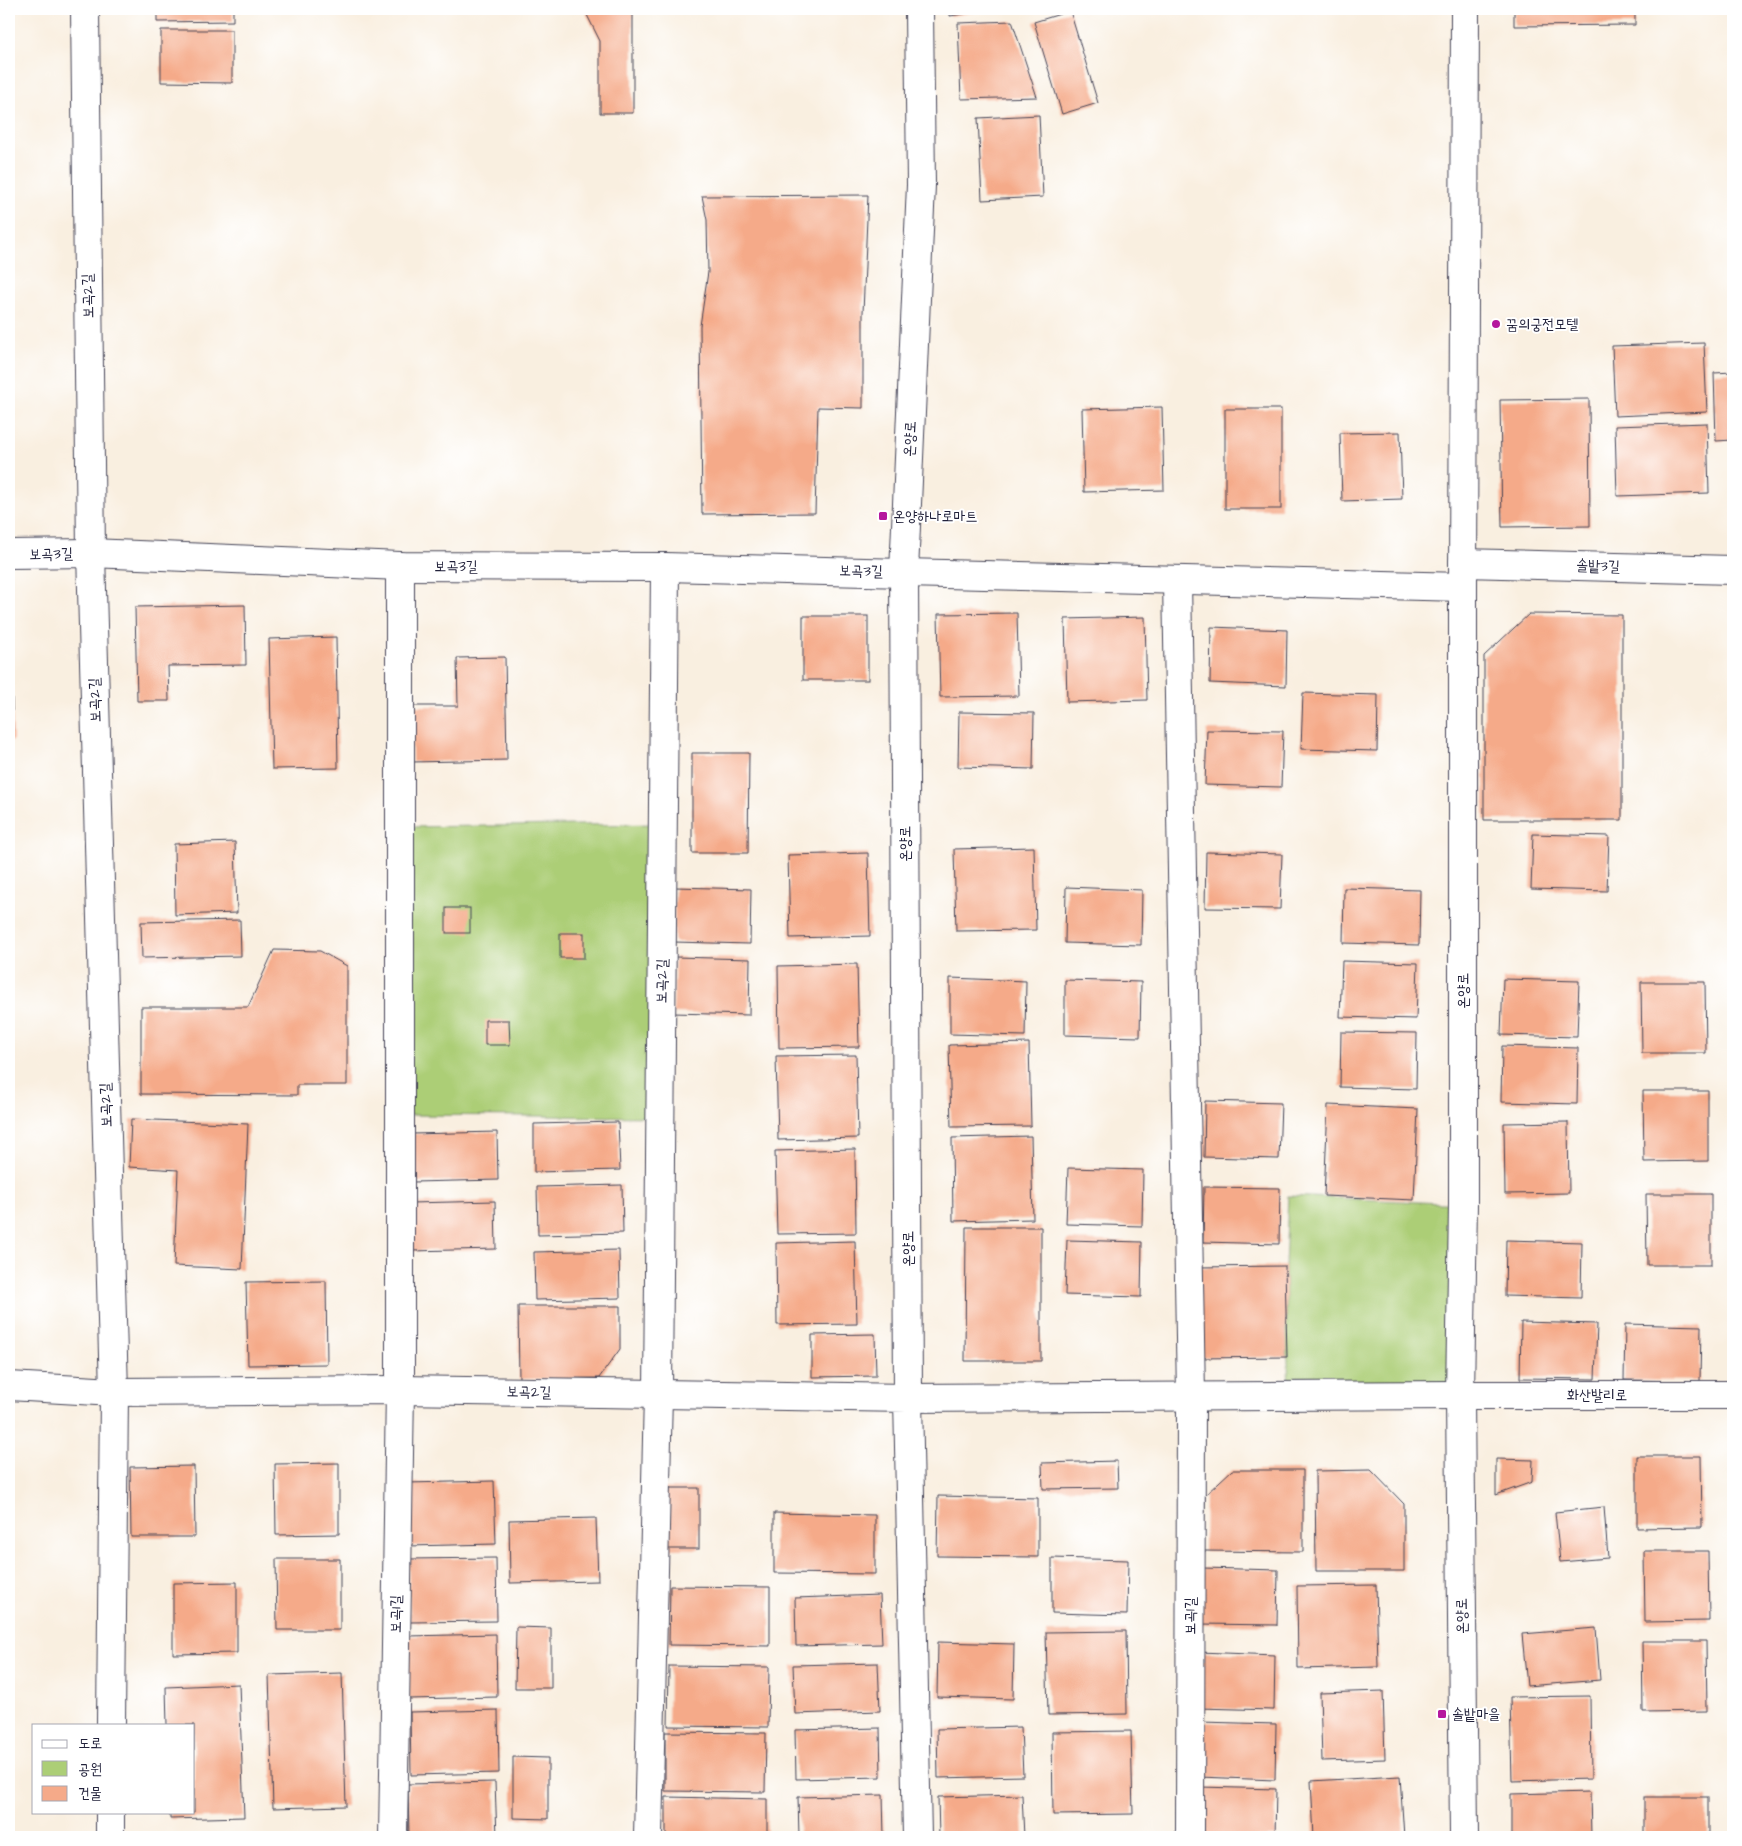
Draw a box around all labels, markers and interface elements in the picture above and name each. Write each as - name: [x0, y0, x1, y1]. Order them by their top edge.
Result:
- street label: 보곡2길: [77, 273, 99, 319]
- place label: 꿈의궁전모텔: [1506, 314, 1578, 335]
- marker: 꿈의궁전모텔: [1490, 318, 1502, 330]
- street label: 온양로: [899, 420, 921, 458]
- place label: 온양하나로마트: [893, 506, 978, 527]
- marker: 온양하나로마트: [877, 510, 889, 522]
- street label: 보곡3길: [29, 543, 73, 565]
- street label: 솔밭3길: [1576, 555, 1620, 577]
- street label: 보곡3길: [434, 556, 478, 577]
- street label: 보곡3길: [839, 560, 883, 582]
- street label: 보곡2길: [84, 677, 106, 723]
- street label: 온양로: [895, 826, 916, 862]
- street label: 보곡2길: [651, 958, 673, 1004]
- street label: 온양로: [1453, 973, 1474, 1009]
- street label: 보곡2길: [95, 1082, 117, 1128]
- street label: 온양로: [898, 1231, 919, 1267]
- street label: 보곡2길: [506, 1381, 552, 1403]
- street label: 화산발리로: [1567, 1385, 1627, 1406]
- street label: 보곡1길: [385, 1595, 407, 1633]
- street label: 보곡1길: [1180, 1597, 1201, 1635]
- street label: 온양로: [1451, 1598, 1473, 1634]
- place label: 솔밭마을: [1452, 1704, 1500, 1725]
- marker: 솔밭마을: [1436, 1708, 1448, 1720]
- legend: [32, 1724, 195, 1814]
- text: 도로: [78, 1733, 102, 1754]
- text: 공원: [78, 1759, 102, 1780]
- text: 건물: [78, 1783, 102, 1804]

